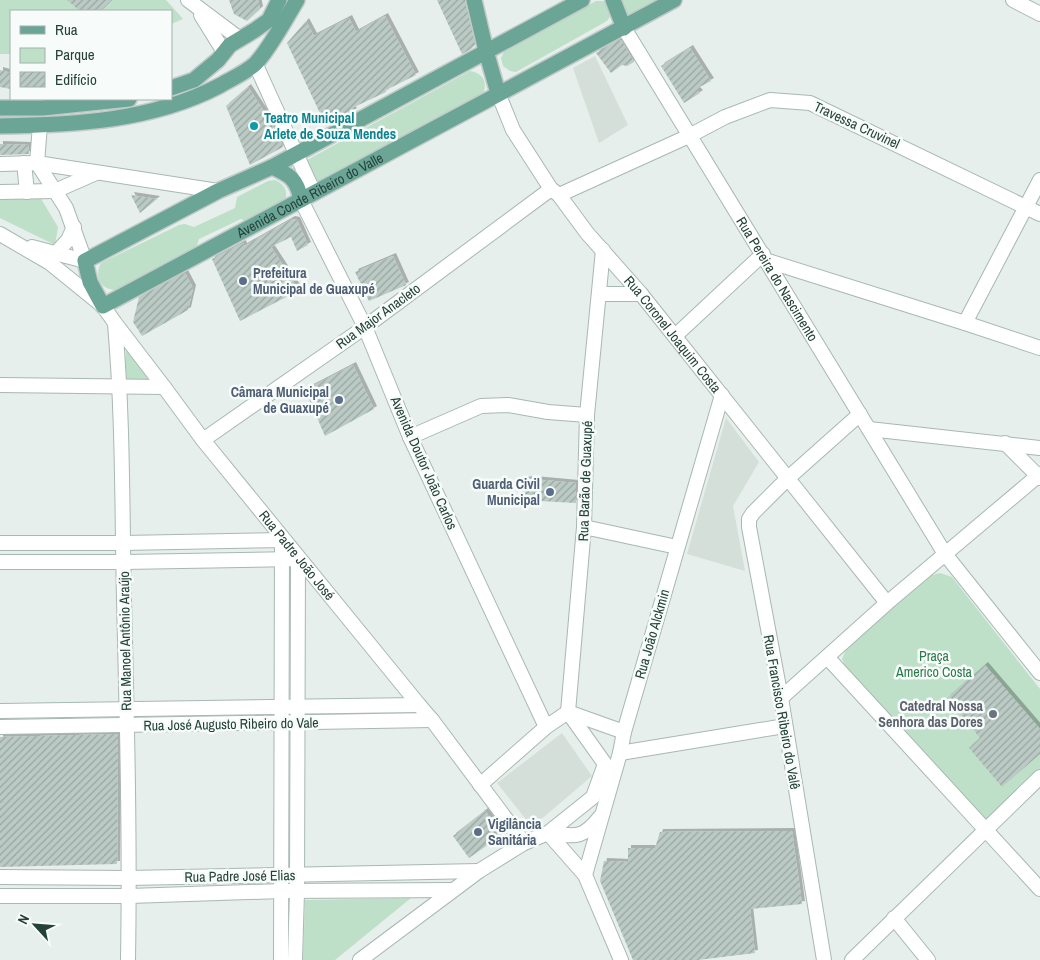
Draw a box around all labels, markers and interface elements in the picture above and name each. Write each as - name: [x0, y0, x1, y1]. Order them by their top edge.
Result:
- legend: [10, 10, 172, 100]
- text: Rua: [55, 19, 78, 40]
- text: Parque: [55, 44, 95, 65]
- text: Edifício: [55, 69, 97, 90]
- street label: Travessa Cruvinel: [811, 97, 903, 153]
- place label: Teatro Municipal Arlete de Souza Mendes: [264, 109, 396, 143]
- marker: Teatro Municipal Arlete de Souza Mendes: [248, 120, 260, 132]
- street label: Avenida Conde Ribeiro do Valle: [232, 149, 386, 242]
- street label: Rua Pereira do Nascimento: [732, 213, 822, 344]
- place label: Prefeitura Municipal de Guaxupé: [253, 264, 375, 298]
- street label: Rua Coronel Joaquim Costa: [620, 272, 725, 397]
- marker: Prefeitura Municipal de Guaxupé: [237, 275, 249, 287]
- street label: Rua Major Anacleto: [332, 279, 424, 353]
- place label: Câmara Municipal de Guaxupé: [231, 383, 329, 417]
- street label: Avenida Doutor João Carlos: [386, 393, 462, 533]
- marker: Câmara Municipal de Guaxupé: [333, 394, 345, 406]
- street label: Rua Barão de Guaxupé: [574, 420, 596, 542]
- place label: Guarda Civil Municipal: [472, 475, 540, 509]
- marker: Guarda Civil Municipal: [544, 486, 556, 498]
- street label: Rua Padre João José: [255, 507, 339, 604]
- street label: Rua Manoel Antônio Araújo: [115, 571, 135, 711]
- street label: Rua João Alckmin: [631, 587, 673, 681]
- street label: Rua Francisco Ribeiro do Valê: [760, 633, 804, 791]
- park label: Praça Americo Costa: [895, 647, 973, 681]
- place label: Catedral Nossa Senhora das Dores: [878, 697, 984, 731]
- marker: Catedral Nossa Senhora das Dores: [987, 708, 999, 720]
- street label: Rua José Augusto Ribeiro do Vale: [143, 713, 319, 735]
- place label: Vigilância Sanitária: [488, 815, 542, 849]
- marker: Vigilância Sanitária: [472, 826, 484, 838]
- street label: Rua Padre José Elias: [184, 866, 296, 886]
- north arrow: [10, 900, 60, 950]
- text: N: [13, 912, 33, 927]

